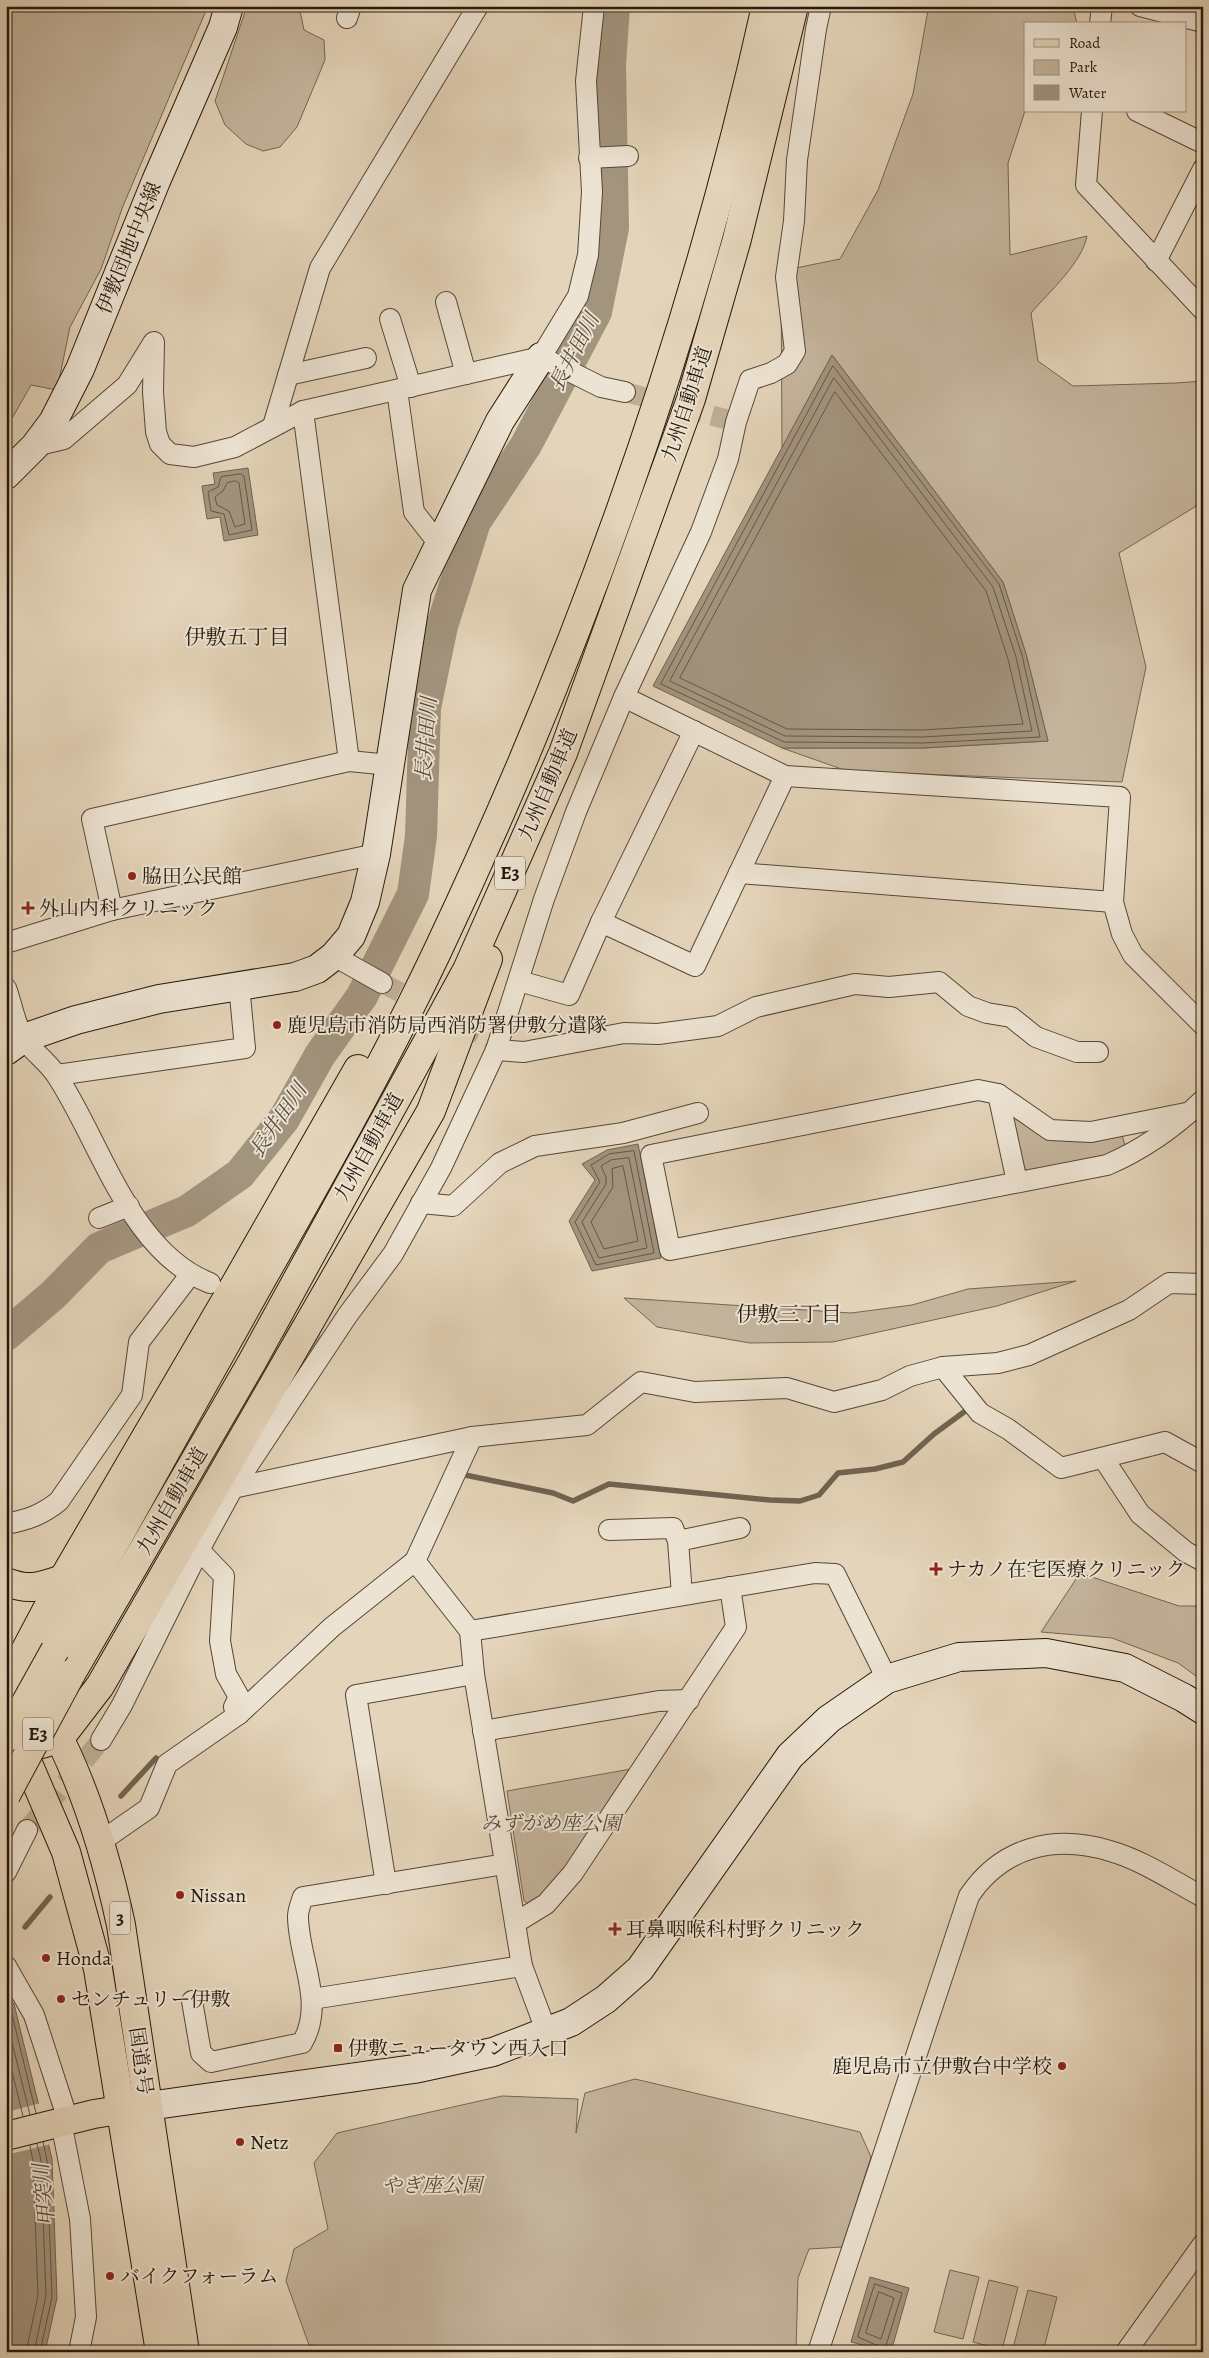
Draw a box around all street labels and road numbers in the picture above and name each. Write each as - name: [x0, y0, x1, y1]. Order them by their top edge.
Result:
- street label: 伊敷団地中央線: [90, 178, 168, 318]
- street label: 九州自動車道: [656, 343, 718, 465]
- street label: 九州自動車道: [512, 724, 584, 846]
- road number: E3: [495, 856, 525, 890]
- street label: 九州自動車道: [328, 1088, 410, 1206]
- street label: 九州自動車道: [130, 1442, 214, 1560]
- road number: E3: [23, 1718, 53, 1750]
- road number: 3: [110, 1902, 130, 1935]
- street label: 国道3号: [123, 2025, 159, 2097]

